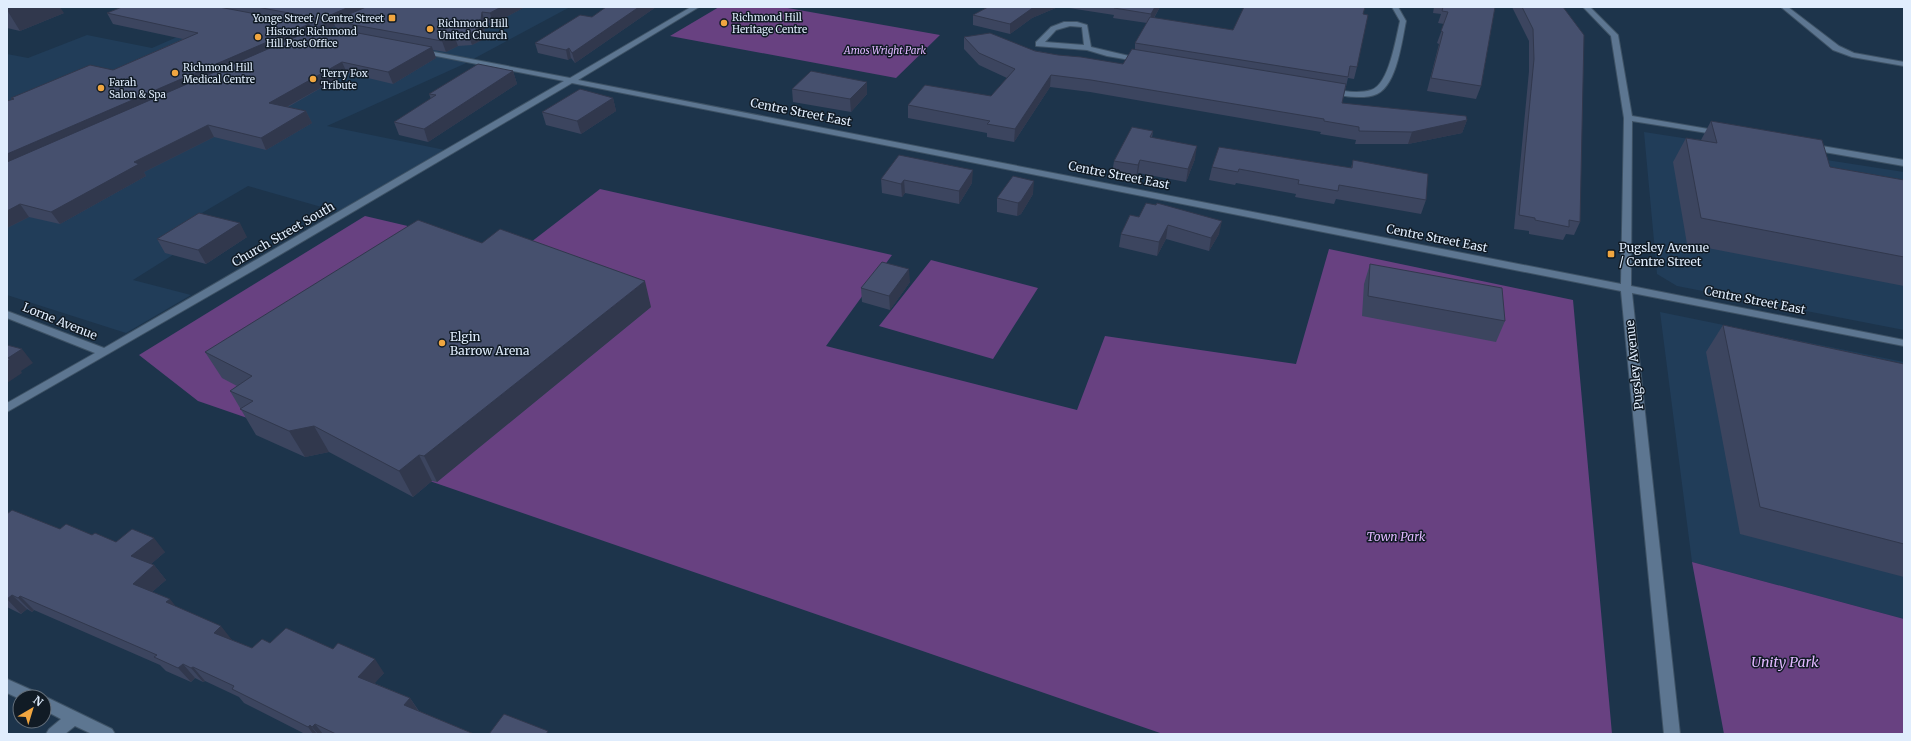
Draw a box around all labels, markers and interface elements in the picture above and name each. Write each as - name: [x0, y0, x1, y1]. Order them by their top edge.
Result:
- place label: Richmond Hill Heritage Centre: [732, 11, 807, 36]
- place label: Yonge Street / Centre Street: [252, 12, 384, 25]
- marker: Yonge Street / Centre Street: [387, 13, 397, 23]
- place label: Richmond Hill United Church: [438, 17, 508, 42]
- marker: Richmond Hill Heritage Centre: [719, 18, 729, 28]
- marker: Richmond Hill United Church: [425, 24, 435, 34]
- place label: Historic Richmond Hill Post Office: [266, 25, 357, 50]
- marker: Historic Richmond Hill Post Office: [253, 32, 263, 42]
- park label: Amos Wright Park: [843, 44, 926, 57]
- place label: Richmond Hill Medical Centre: [183, 61, 255, 86]
- place label: Terry Fox Tribute: [321, 67, 368, 92]
- marker: Richmond Hill Medical Centre: [170, 68, 180, 78]
- marker: Terry Fox Tribute: [308, 74, 318, 84]
- place label: Farah Salon & Spa: [109, 76, 166, 101]
- marker: Farah Salon & Spa: [96, 83, 106, 93]
- street label: Centre Street East: [749, 95, 853, 129]
- street label: Centre Street East: [1067, 158, 1171, 192]
- street label: Church Street South: [229, 198, 337, 269]
- street label: Centre Street East: [1385, 221, 1489, 255]
- place label: Pugsley Avenue / Centre Street: [1619, 240, 1709, 269]
- marker: Pugsley Avenue / Centre Street: [1606, 249, 1616, 259]
- street label: Centre Street East: [1703, 283, 1807, 317]
- street label: Lorne Avenue: [21, 299, 99, 343]
- street label: Pugsley Avenue: [1622, 319, 1646, 411]
- place label: Elgin Barrow Arena: [450, 329, 530, 358]
- marker: Elgin Barrow Arena: [437, 338, 447, 348]
- park label: Town Park: [1367, 529, 1426, 544]
- park label: Unity Park: [1751, 653, 1819, 671]
- north arrow: [12, 689, 52, 729]
- text: N: [30, 693, 46, 709]

